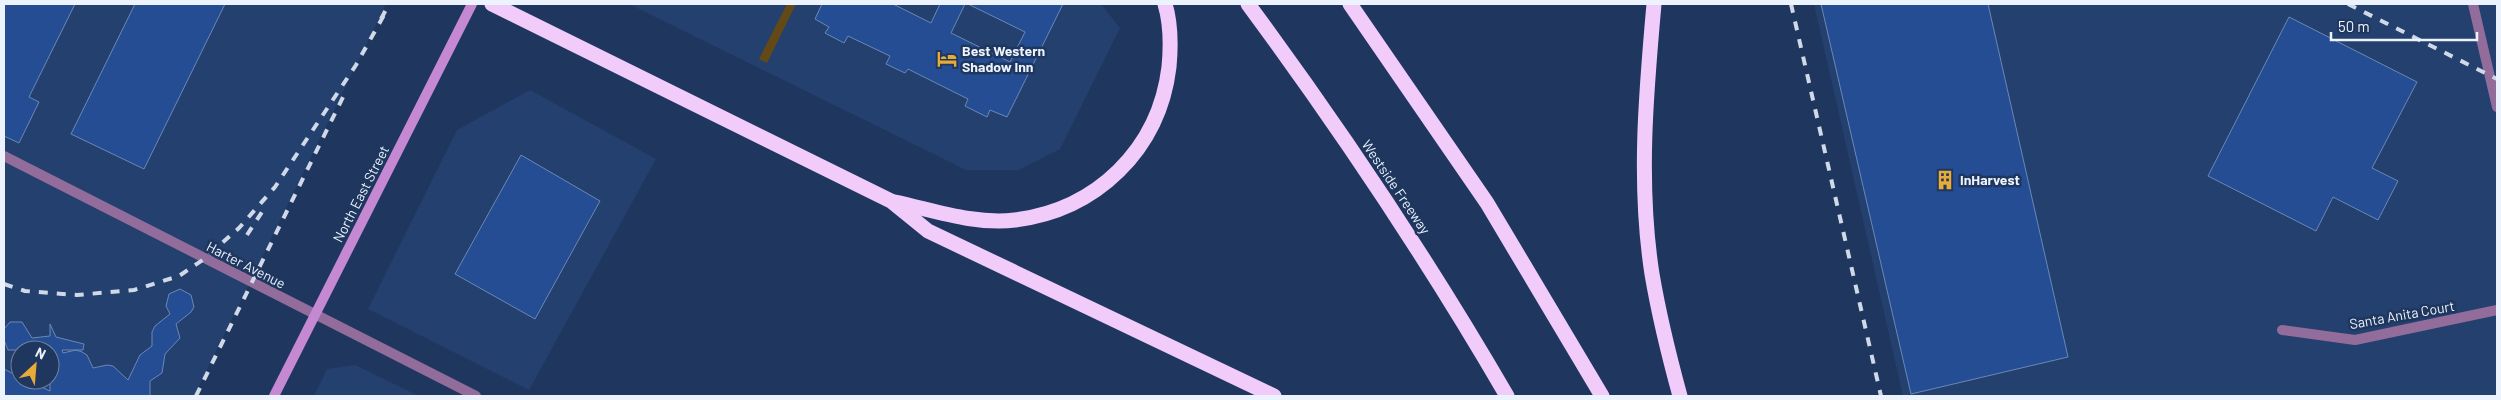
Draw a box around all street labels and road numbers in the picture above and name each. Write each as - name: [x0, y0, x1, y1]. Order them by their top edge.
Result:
- street label: Westside Freeway: [1359, 136, 1435, 238]
- street label: North East Street: [329, 143, 392, 245]
- street label: Harter Avenue: [204, 237, 289, 292]
- street label: Santa Anita Court: [2348, 297, 2456, 332]

